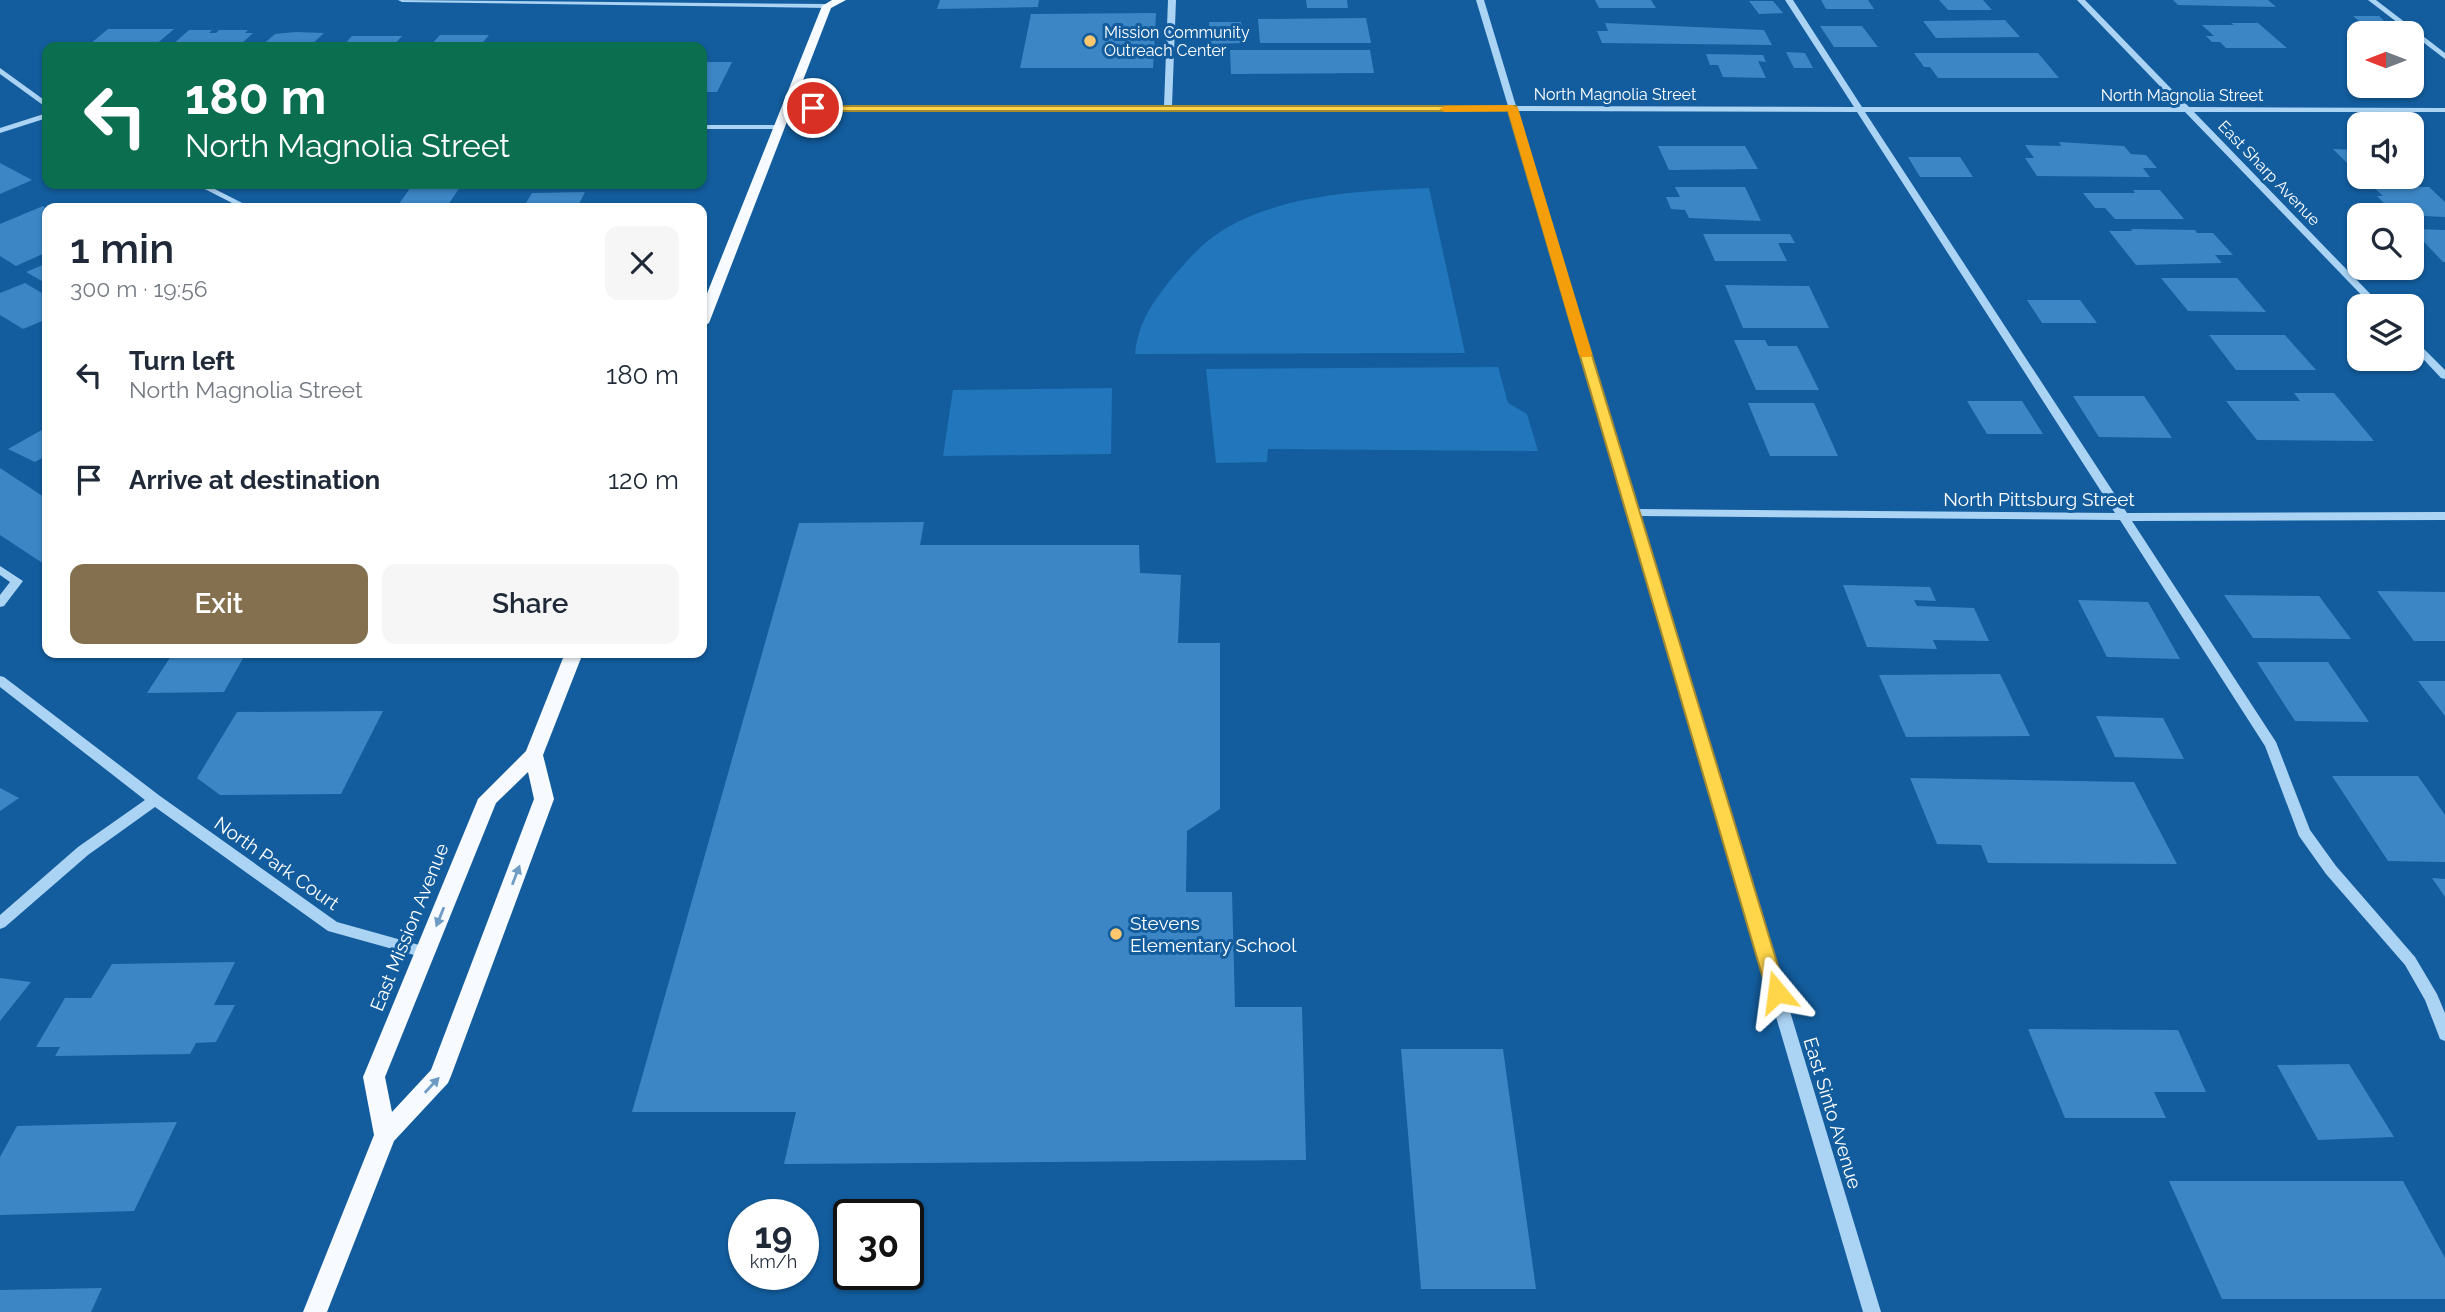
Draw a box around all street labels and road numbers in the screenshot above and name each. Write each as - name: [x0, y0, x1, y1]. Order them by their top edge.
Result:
- street label: North Magnolia Street: [1534, 85, 1697, 104]
- street label: North Magnolia Street: [2101, 86, 2264, 105]
- street label: East Sharp Avenue: [2214, 117, 2324, 229]
- street label: North Pittsburg Street: [1943, 488, 2135, 510]
- street label: North Park Court: [210, 812, 344, 915]
- street label: East Mission Avenue: [365, 840, 453, 1014]
- street label: East Sinto Avenue: [1799, 1035, 1867, 1191]

